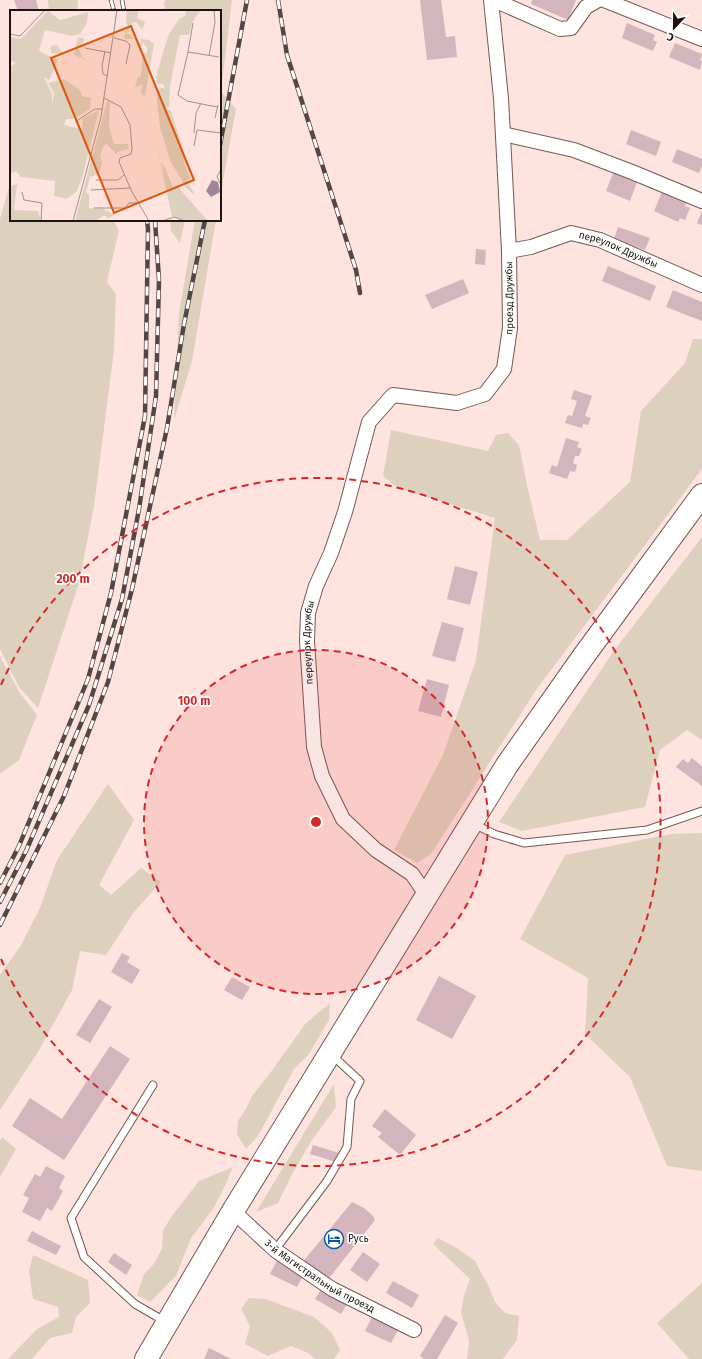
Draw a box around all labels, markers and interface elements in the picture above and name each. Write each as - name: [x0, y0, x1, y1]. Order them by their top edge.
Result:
- north arrow: [654, 8, 694, 48]
- inset map: [10, 10, 221, 221]
- text: С: [664, 29, 676, 44]
- street label: переулок Дружбы: [577, 229, 660, 271]
- street label: проезд Дружбы: [503, 261, 516, 336]
- text: 200 m: [56, 572, 90, 586]
- street label: переулок Дружбы: [301, 599, 317, 685]
- text: 100 m: [178, 694, 210, 708]
- centre of rings: [309, 815, 323, 829]
- hotel icon: Русь: [323, 1228, 345, 1250]
- place label: Русь: [348, 1233, 369, 1245]
- street label: 3-й Магистральный проезд: [262, 1237, 377, 1315]

